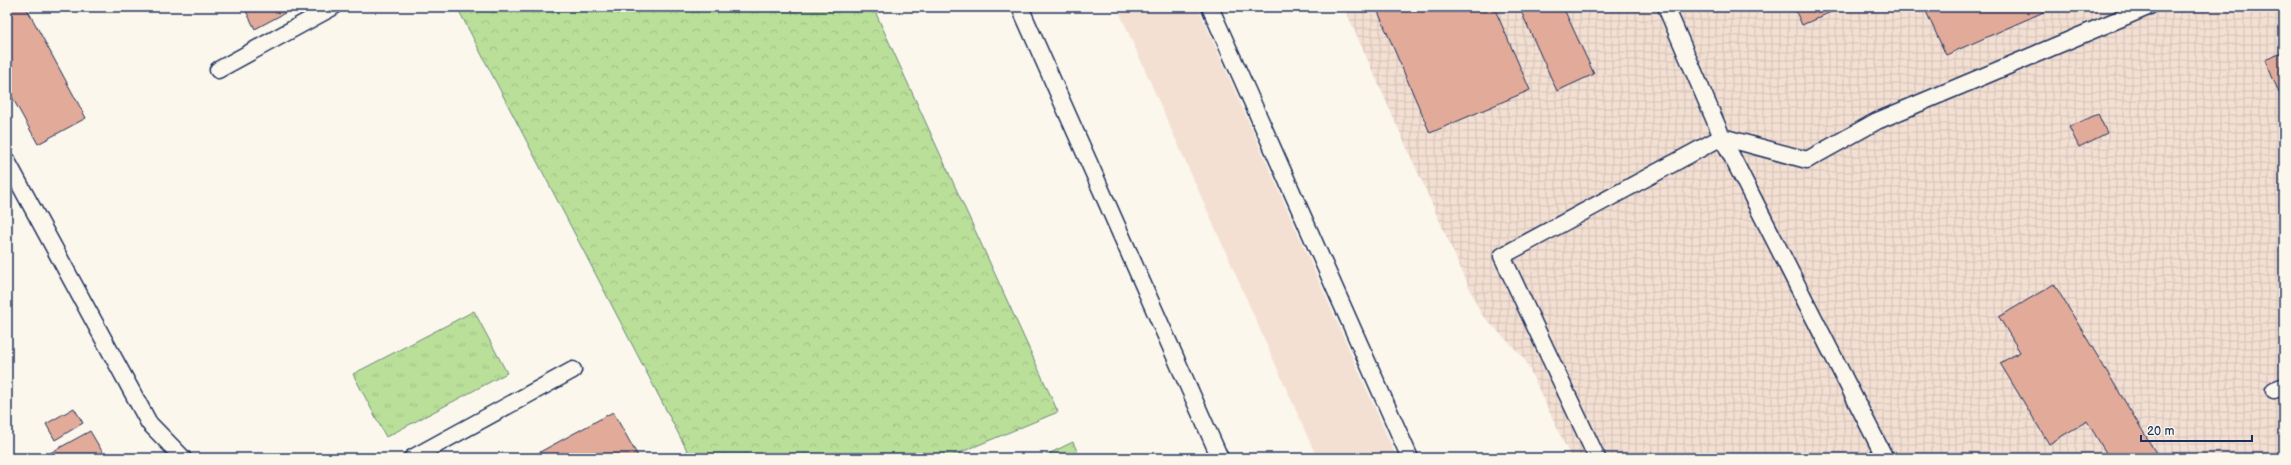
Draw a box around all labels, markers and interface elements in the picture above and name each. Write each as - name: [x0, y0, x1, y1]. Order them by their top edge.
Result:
- scale bar: [2141, 417, 2252, 443]
- text: 20 m: [2147, 424, 2174, 439]

